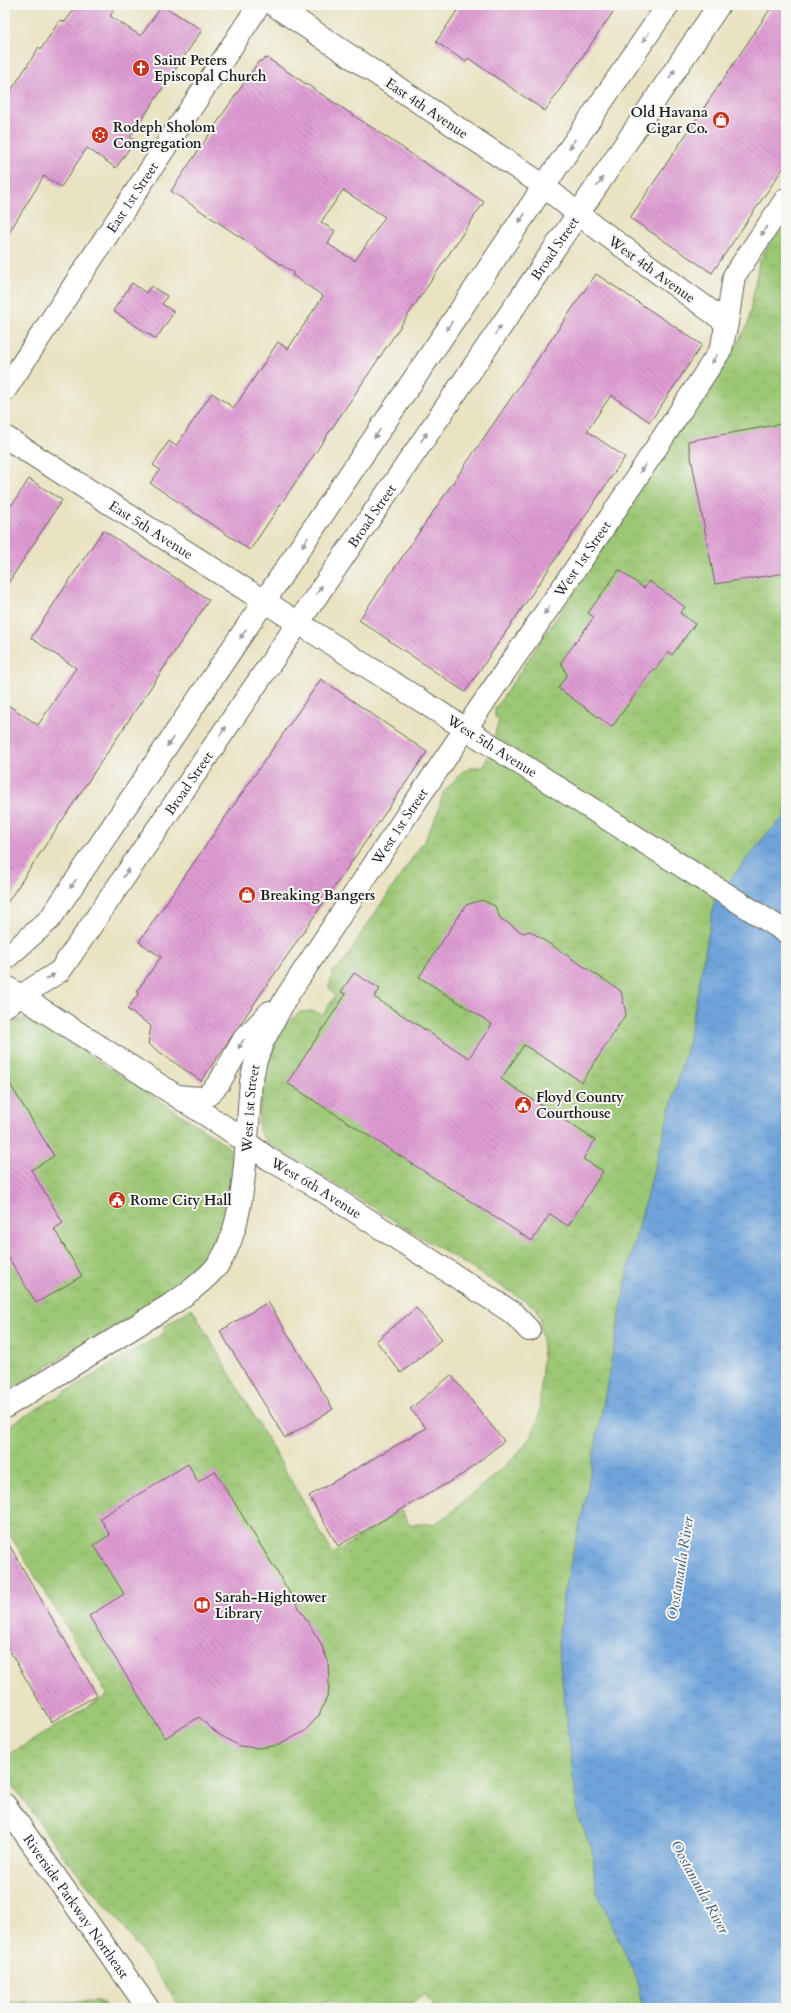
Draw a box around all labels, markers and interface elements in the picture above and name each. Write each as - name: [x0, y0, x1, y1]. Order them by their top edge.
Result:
- one-way arrow: [642, 32, 650, 42]
- place label: Saint Peters Episcopal Church: [154, 51, 267, 86]
- church icon: Saint Peters Episcopal Church: [131, 58, 151, 78]
- one-way arrow: [668, 69, 676, 79]
- street label: East 4th Avenue: [382, 74, 472, 143]
- place label: Old Havana Cigar Co.: [631, 103, 708, 138]
- shop icon: Old Havana Cigar Co.: [711, 110, 731, 130]
- place label: Rodeph Sholom Congregation: [113, 118, 216, 153]
- synagogue icon: Rodeph Sholom Congregation: [90, 125, 110, 145]
- one-way arrow: [568, 139, 576, 150]
- street label: East 1st Street: [102, 158, 163, 237]
- one-way arrow: [596, 177, 604, 187]
- street label: Broad Street: [526, 212, 584, 284]
- one-way arrow: [518, 213, 526, 224]
- one-way arrow: [760, 226, 768, 236]
- street label: West 4th Avenue: [604, 231, 699, 307]
- one-way arrow: [446, 321, 453, 332]
- one-way arrow: [494, 325, 502, 335]
- one-way arrow: [710, 354, 718, 364]
- one-way arrow: [373, 429, 381, 439]
- one-way arrow: [420, 432, 428, 443]
- one-way arrow: [639, 463, 647, 473]
- street label: Broad Street: [344, 480, 401, 551]
- street label: East 5th Avenue: [105, 496, 197, 564]
- street label: West 1st Street: [549, 517, 616, 602]
- one-way arrow: [301, 536, 308, 548]
- one-way arrow: [315, 585, 323, 596]
- one-way arrow: [543, 605, 551, 616]
- one-way arrow: [239, 628, 246, 640]
- street label: West 5th Avenue: [443, 710, 541, 782]
- one-way arrow: [219, 726, 227, 736]
- one-way arrow: [166, 736, 174, 747]
- street label: Broad Street: [161, 747, 218, 819]
- street label: West 1st Street: [367, 784, 433, 869]
- one-way arrow: [122, 868, 130, 878]
- one-way arrow: [69, 879, 77, 889]
- shop icon: Breaking Bangers: [237, 885, 257, 905]
- place label: Breaking Bangers: [260, 886, 375, 905]
- one-way arrow: [45, 973, 55, 981]
- one-way arrow: [237, 1038, 244, 1050]
- street label: West 1st Street: [237, 1062, 265, 1154]
- place label: Floyd County Courthouse: [536, 1088, 624, 1123]
- public building icon: Floyd County Courthouse: [513, 1095, 533, 1115]
- street label: West 6th Avenue: [266, 1153, 365, 1223]
- public building icon: Rome City Hall: [107, 1190, 127, 1210]
- place label: Rome City Hall: [130, 1191, 232, 1210]
- water label: Oostanaula River: [662, 1514, 698, 1621]
- place label: Sarah-Hightower Library: [215, 1588, 327, 1623]
- library icon: Sarah-Hightower Library: [192, 1595, 212, 1615]
- street label: Riverside Parkway Northeast: [19, 1831, 134, 1983]
- water label: Oostanaula River: [666, 1837, 735, 1938]

